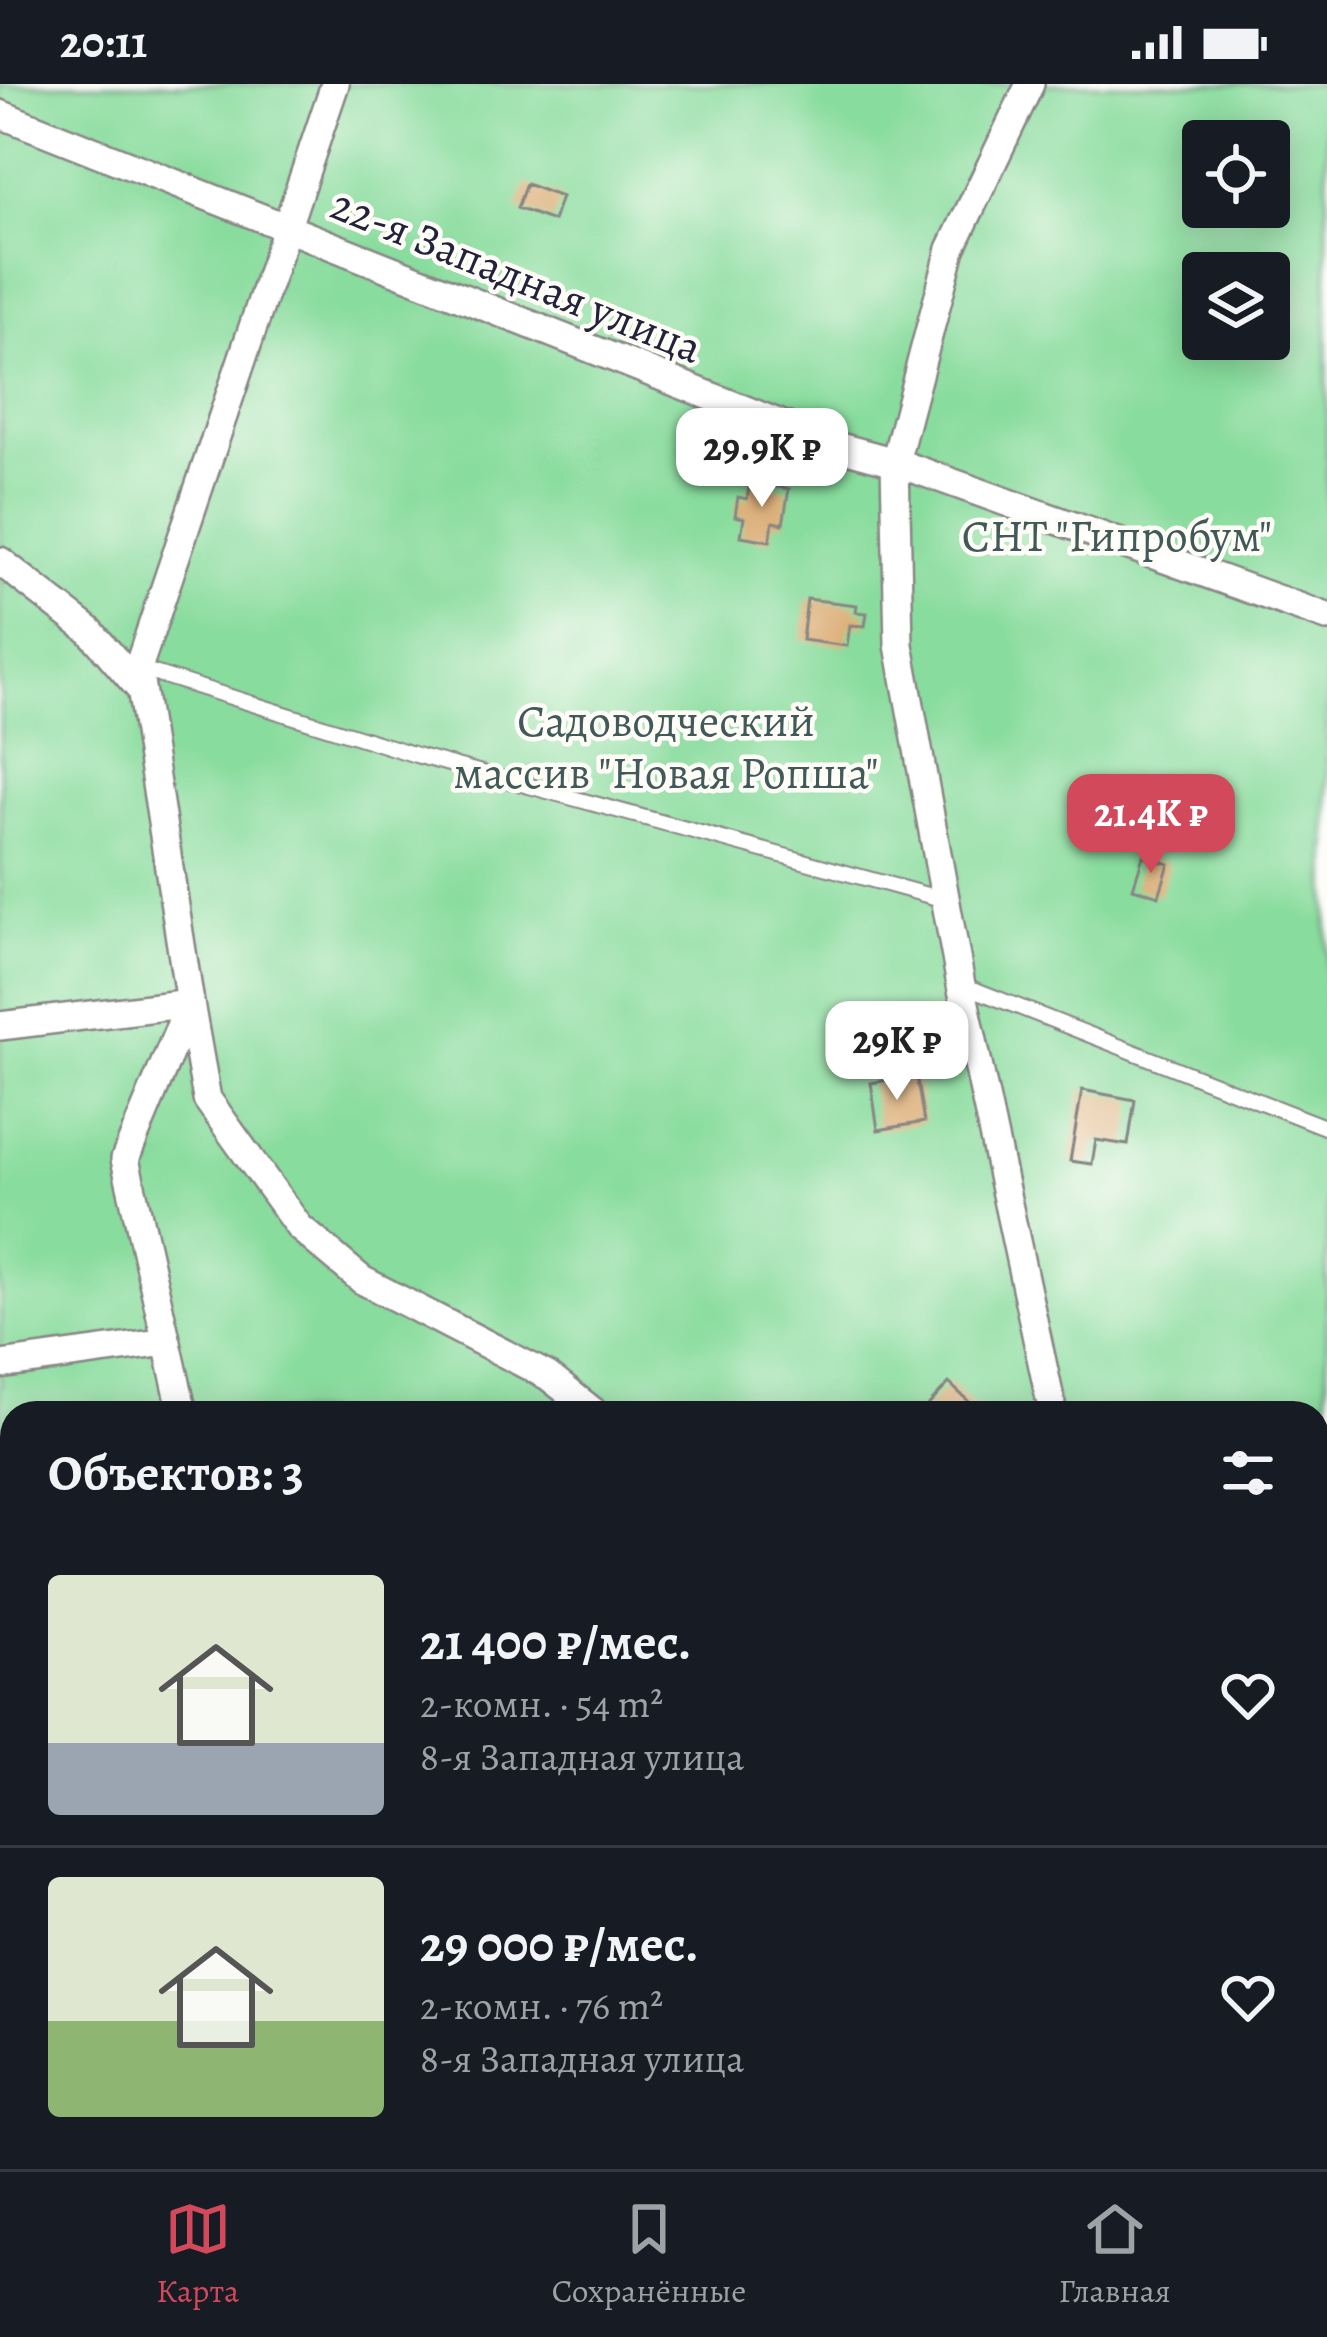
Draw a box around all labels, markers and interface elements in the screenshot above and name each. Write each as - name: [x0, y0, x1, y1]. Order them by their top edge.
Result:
- text: 20:11: [60, 11, 147, 73]
- map controls: [1182, 120, 1290, 360]
- button: locate: [1182, 120, 1290, 228]
- street label: 22-я Западная улица: [322, 173, 712, 379]
- button: layers: [1182, 252, 1290, 360]
- pin: 29.9K ₽: [651, 408, 873, 510]
- text: 29.9K ₽: [703, 420, 821, 473]
- park label: СНТ "Гипробум": [962, 505, 1272, 567]
- park label: Садоводческий массив "Новая Ропша": [453, 690, 879, 804]
- pin: 21.4K ₽: [1040, 774, 1262, 876]
- text: 21.4K ₽: [1094, 786, 1208, 839]
- pin: 29K ₽: [813, 1001, 981, 1103]
- text: 29K ₽: [852, 1013, 942, 1066]
- text: Объектов: 3: [48, 1438, 304, 1508]
- icon: filters: [1215, 1440, 1281, 1506]
- text: 21 400 ₽/мес.: [420, 1607, 692, 1677]
- icon: home: [144, 1623, 288, 1767]
- icon: heart: [1215, 1662, 1281, 1728]
- text: 2-комн. · 54 m²: [420, 1677, 663, 1730]
- text: 8-я Западная улица: [420, 1730, 744, 1783]
- text: 29 000 ₽/мес.: [420, 1909, 699, 1979]
- icon: home: [144, 1925, 288, 2069]
- icon: heart: [1215, 1964, 1281, 2030]
- text: 2-комн. · 76 m²: [420, 1979, 663, 2032]
- text: 8-я Западная улица: [420, 2032, 744, 2085]
- tab: Карта: [156, 2196, 239, 2313]
- tab: Сохранённые: [552, 2196, 746, 2313]
- tab: Главная: [1059, 2196, 1171, 2313]

